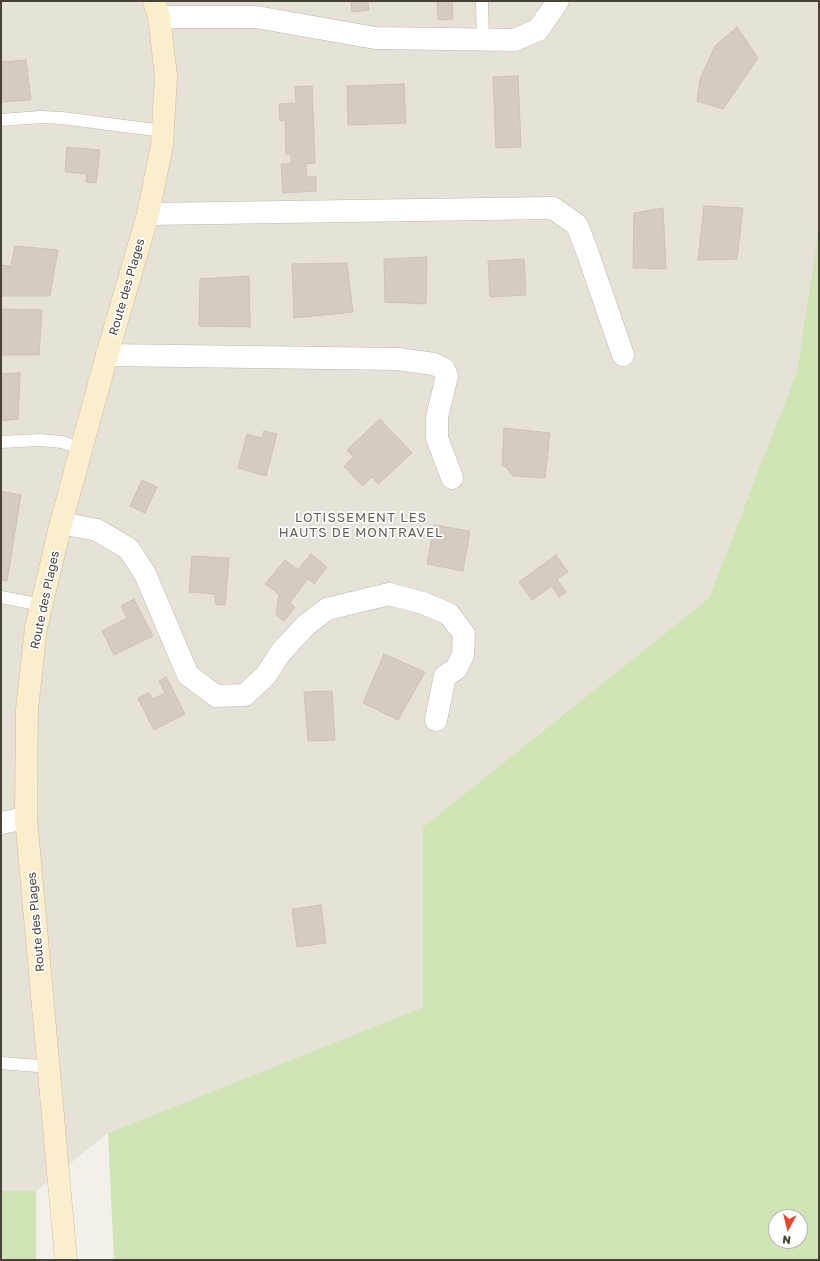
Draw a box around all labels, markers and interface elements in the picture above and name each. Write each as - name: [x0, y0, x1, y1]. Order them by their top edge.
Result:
- street label: Route des Plages: [106, 237, 148, 337]
- district label: LOTISSEMENT LES HAUTS DE MONTRAVEL: [279, 510, 443, 541]
- street label: Route des Plages: [28, 550, 62, 650]
- street label: Route des Plages: [24, 871, 48, 973]
- north arrow: [768, 1209, 808, 1249]
- text: N: [782, 1233, 792, 1247]

